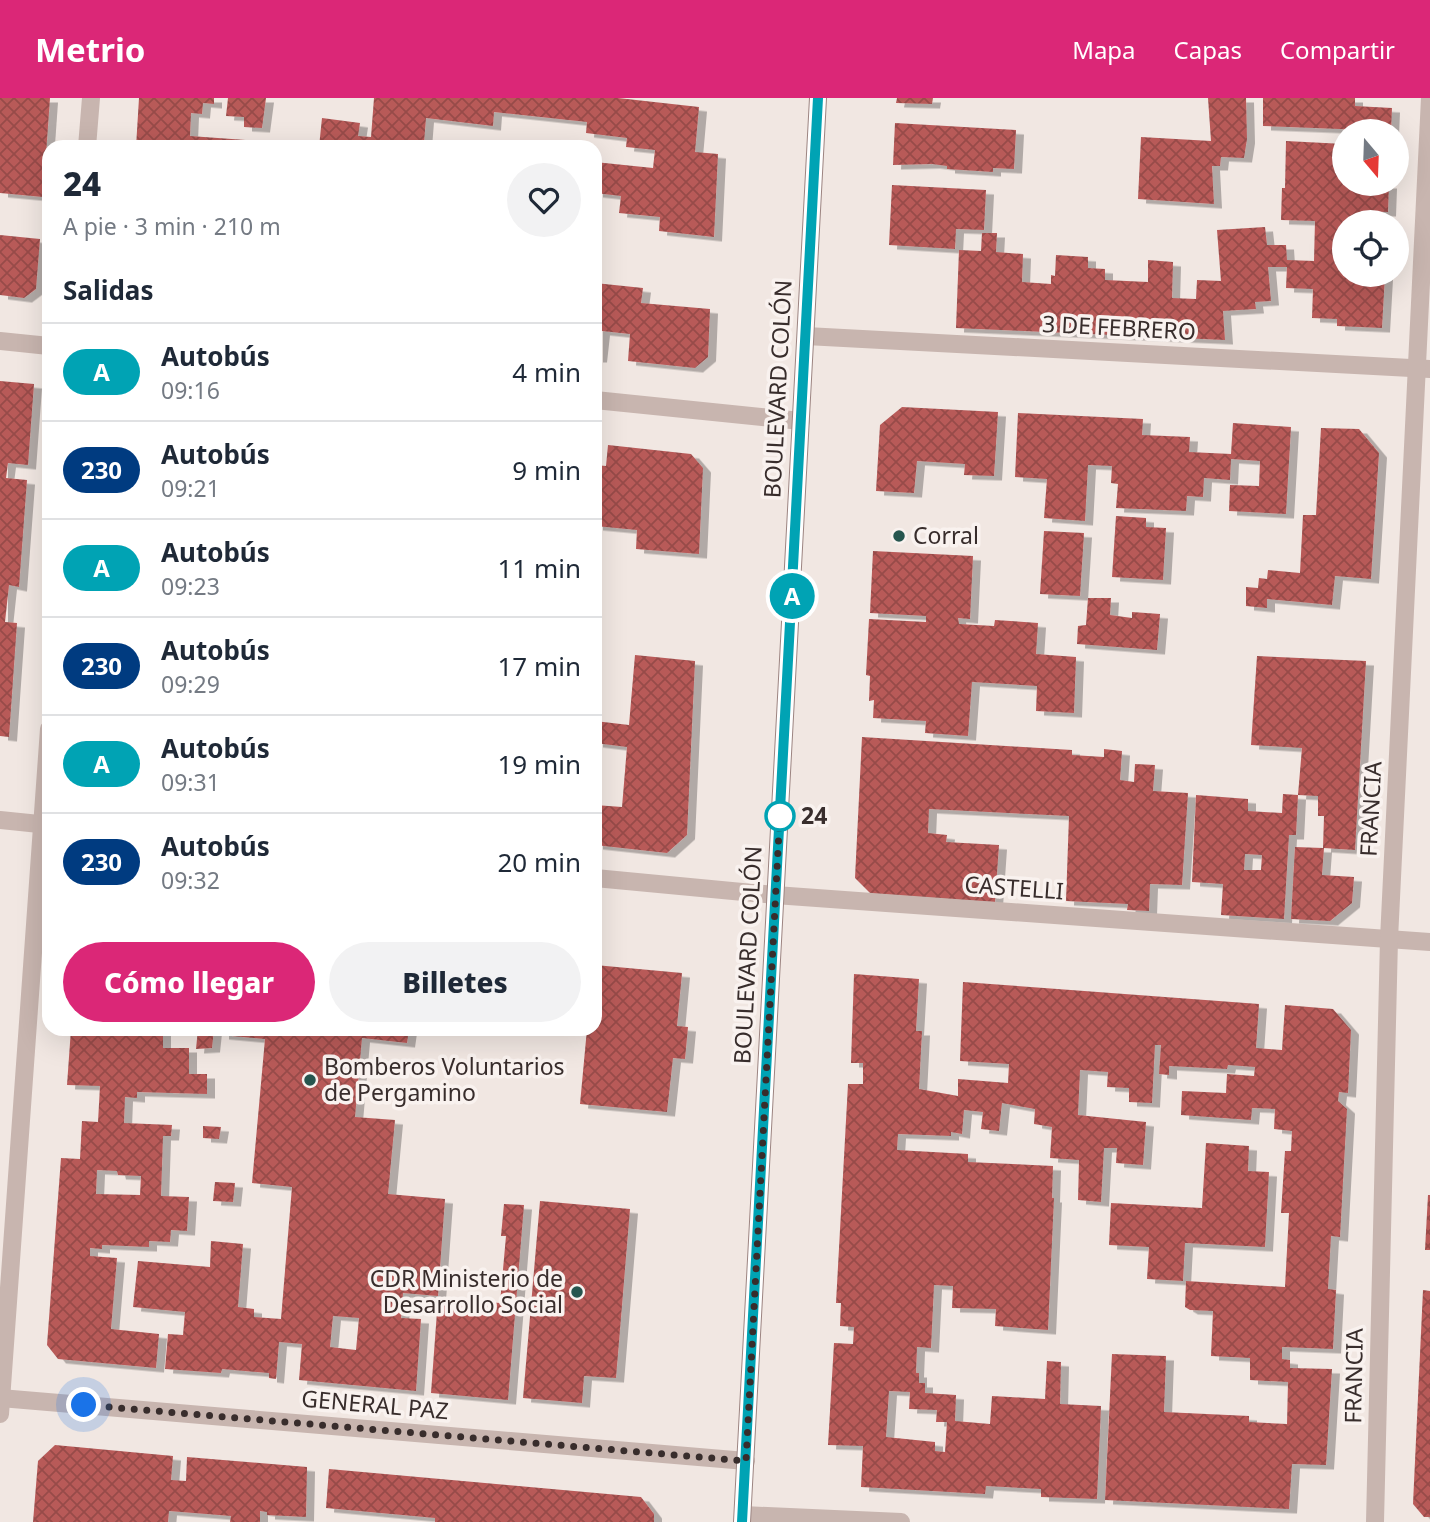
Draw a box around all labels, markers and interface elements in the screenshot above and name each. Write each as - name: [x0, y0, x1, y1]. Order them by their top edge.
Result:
- text: Metrio: [35, 27, 145, 72]
- text: Mapa: [1072, 33, 1136, 66]
- text: Capas: [1174, 33, 1242, 66]
- text: Compartir: [1280, 33, 1395, 66]
- north arrow: [1332, 119, 1409, 196]
- map controls: [1332, 119, 1409, 287]
- text: 24: [63, 161, 101, 206]
- button: heart: [507, 163, 581, 237]
- text: A pie · 3 min · 210 m: [63, 210, 281, 242]
- button: locate: [1332, 210, 1409, 287]
- text: Salidas: [63, 272, 153, 308]
- street label: BOULEVARD COLÓN: [755, 279, 799, 499]
- street label: 3 DE FEBRERO: [1041, 307, 1197, 347]
- text: Autobús: [161, 338, 270, 374]
- text: 4 min: [512, 354, 581, 390]
- text: A: [93, 355, 110, 388]
- text: 09:16: [161, 374, 220, 406]
- text: Autobús: [161, 436, 270, 472]
- text: 9 min: [512, 452, 581, 488]
- text: 230: [81, 453, 122, 486]
- text: 09:21: [161, 472, 220, 504]
- place label: Corral: [913, 519, 979, 551]
- marker: Corral: [891, 528, 907, 544]
- text: Autobús: [161, 534, 270, 570]
- text: 11 min: [497, 550, 581, 586]
- text: A: [93, 551, 110, 584]
- text: 09:23: [161, 570, 220, 602]
- line badge: A: [769, 573, 815, 619]
- text: A: [784, 579, 800, 612]
- text: Autobús: [161, 632, 270, 668]
- text: 17 min: [497, 648, 581, 684]
- text: 230: [81, 649, 122, 682]
- text: 09:29: [161, 668, 220, 700]
- text: Autobús: [161, 730, 270, 766]
- text: 19 min: [497, 746, 581, 782]
- text: A: [93, 747, 110, 780]
- street label: FRANCIA: [1352, 760, 1388, 857]
- text: 09:31: [161, 766, 220, 798]
- place label: 24: [801, 799, 827, 831]
- marker: 24: [765, 801, 795, 831]
- text: Autobús: [161, 828, 270, 864]
- text: 20 min: [497, 844, 581, 880]
- text: 230: [81, 845, 122, 878]
- street label: BOULEVARD COLÓN: [725, 845, 769, 1065]
- text: 09:32: [161, 864, 220, 896]
- street label: CASTELLI: [963, 868, 1065, 906]
- button: Cómo llegar: [63, 942, 315, 1022]
- button: Billetes: [329, 942, 581, 1022]
- place label: Bomberos Voluntarios de Pergamino: [324, 1050, 565, 1108]
- marker: Bomberos Voluntarios de Pergamino: [302, 1072, 318, 1088]
- place label: CDR Ministerio de Desarrollo Social: [370, 1262, 563, 1320]
- marker: CDR Ministerio de Desarrollo Social: [569, 1284, 585, 1300]
- street label: FRANCIA: [1336, 1328, 1370, 1424]
- street label: GENERAL PAZ: [300, 1382, 450, 1426]
- your location: [66, 1387, 101, 1422]

